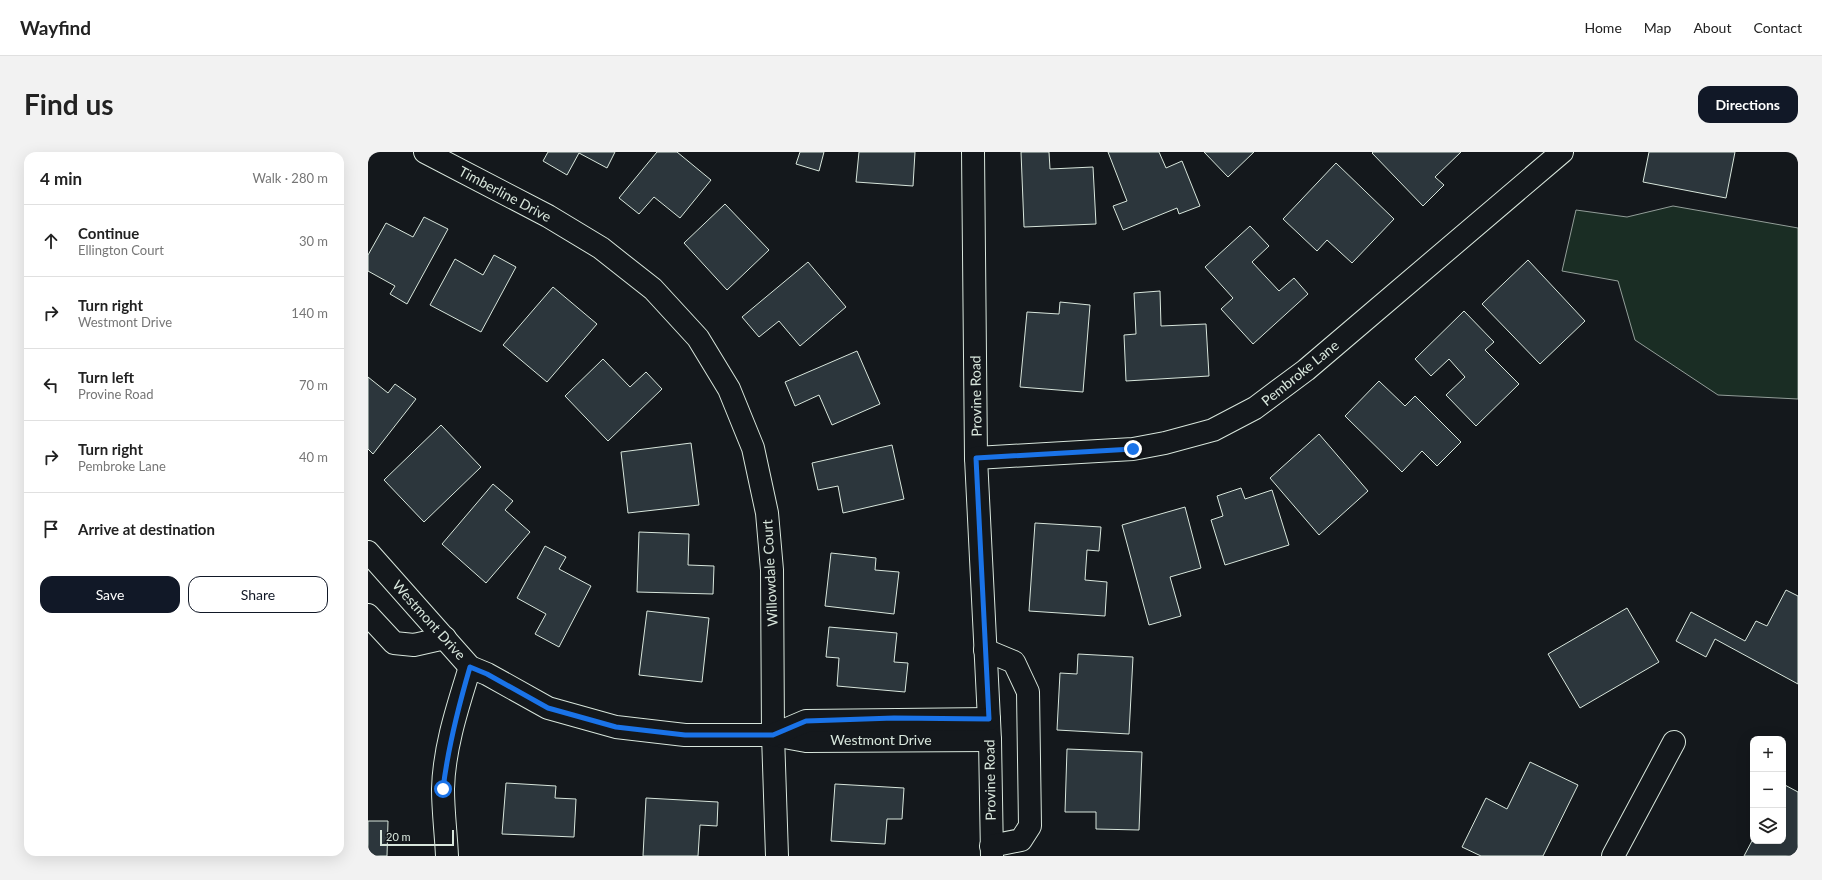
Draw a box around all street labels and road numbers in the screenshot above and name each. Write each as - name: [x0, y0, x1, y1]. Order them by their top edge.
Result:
- street label: Timberline Drive: [456, 162, 554, 225]
- street label: Pembroke Lane: [1258, 336, 1342, 409]
- street label: Provine Road: [966, 355, 985, 437]
- street label: Willowdale Court: [758, 519, 781, 627]
- street label: Westmont Drive: [389, 576, 470, 663]
- street label: Westmont Drive: [830, 731, 932, 748]
- street label: Provine Road: [980, 739, 999, 821]

